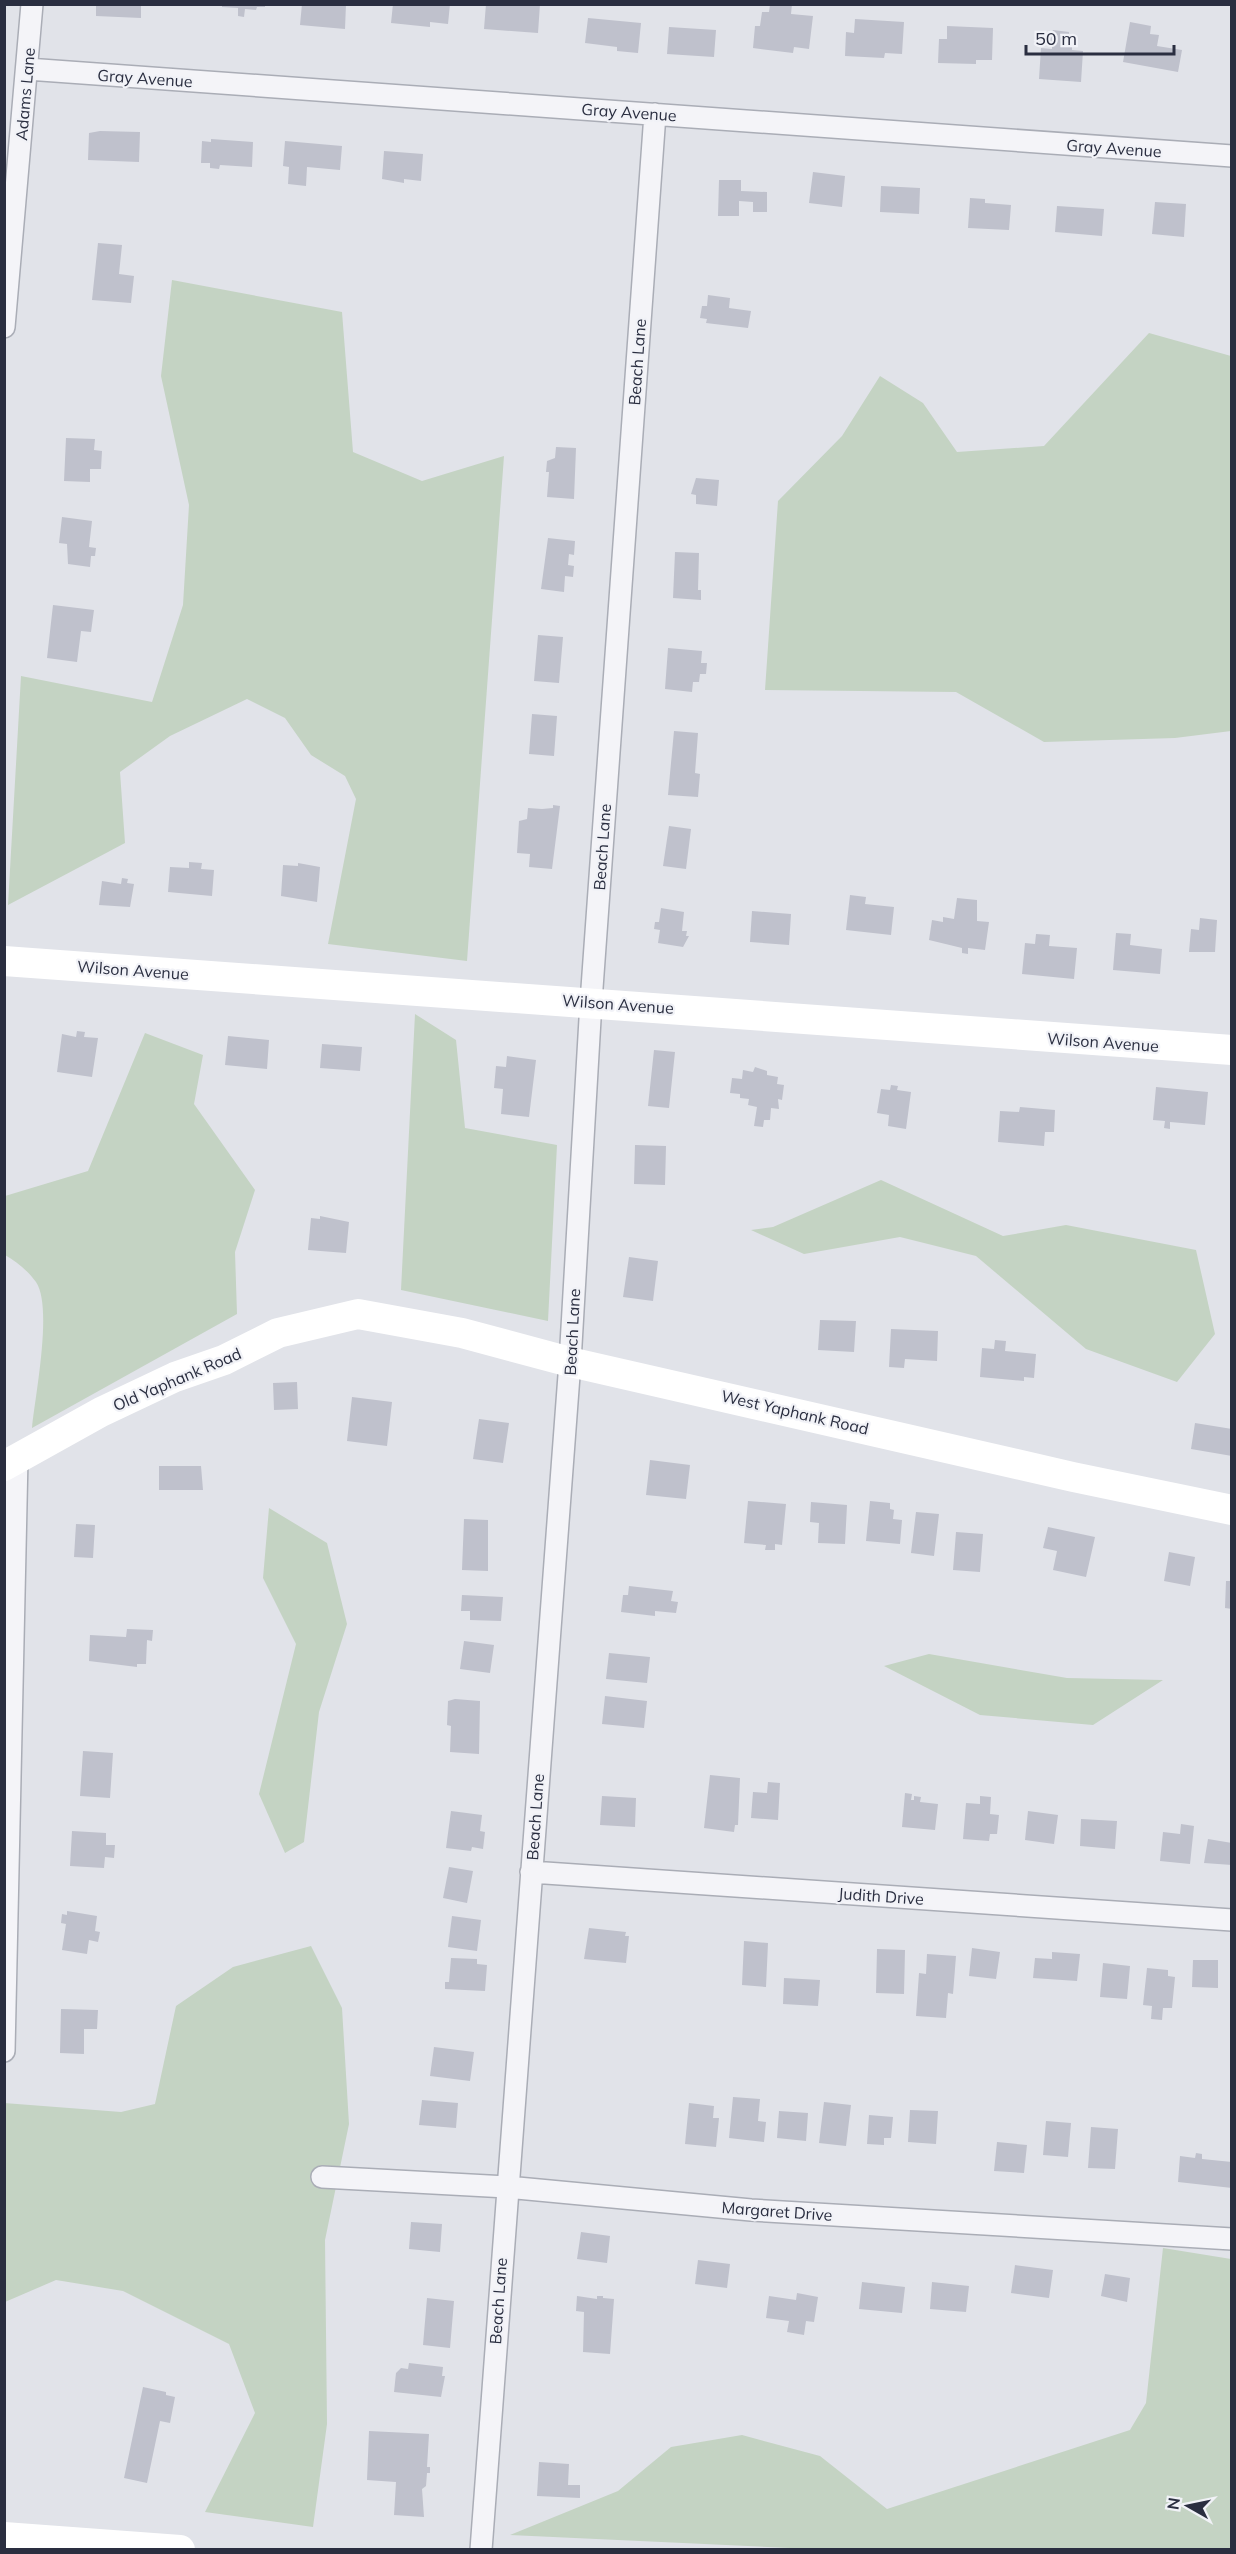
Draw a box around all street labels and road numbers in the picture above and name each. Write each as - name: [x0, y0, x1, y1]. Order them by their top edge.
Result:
- street label: Adams Lane: [11, 47, 39, 141]
- street label: Gray Avenue: [97, 65, 193, 91]
- street label: Gray Avenue: [581, 99, 677, 125]
- street label: Gray Avenue: [1066, 135, 1162, 161]
- street label: Beach Lane: [624, 318, 650, 406]
- street label: Beach Lane: [589, 803, 615, 891]
- street label: Wilson Avenue: [77, 956, 189, 984]
- street label: Wilson Avenue: [562, 990, 674, 1018]
- street label: Wilson Avenue: [1047, 1028, 1159, 1056]
- street label: Beach Lane: [560, 1288, 584, 1376]
- street label: Old Yaphank Road: [110, 1343, 244, 1415]
- street label: West Yaphank Road: [719, 1385, 871, 1439]
- street label: Beach Lane: [522, 1773, 548, 1861]
- street label: Judith Drive: [838, 1883, 924, 1909]
- street label: Margaret Drive: [721, 2197, 833, 2225]
- street label: Beach Lane: [485, 2257, 511, 2345]

